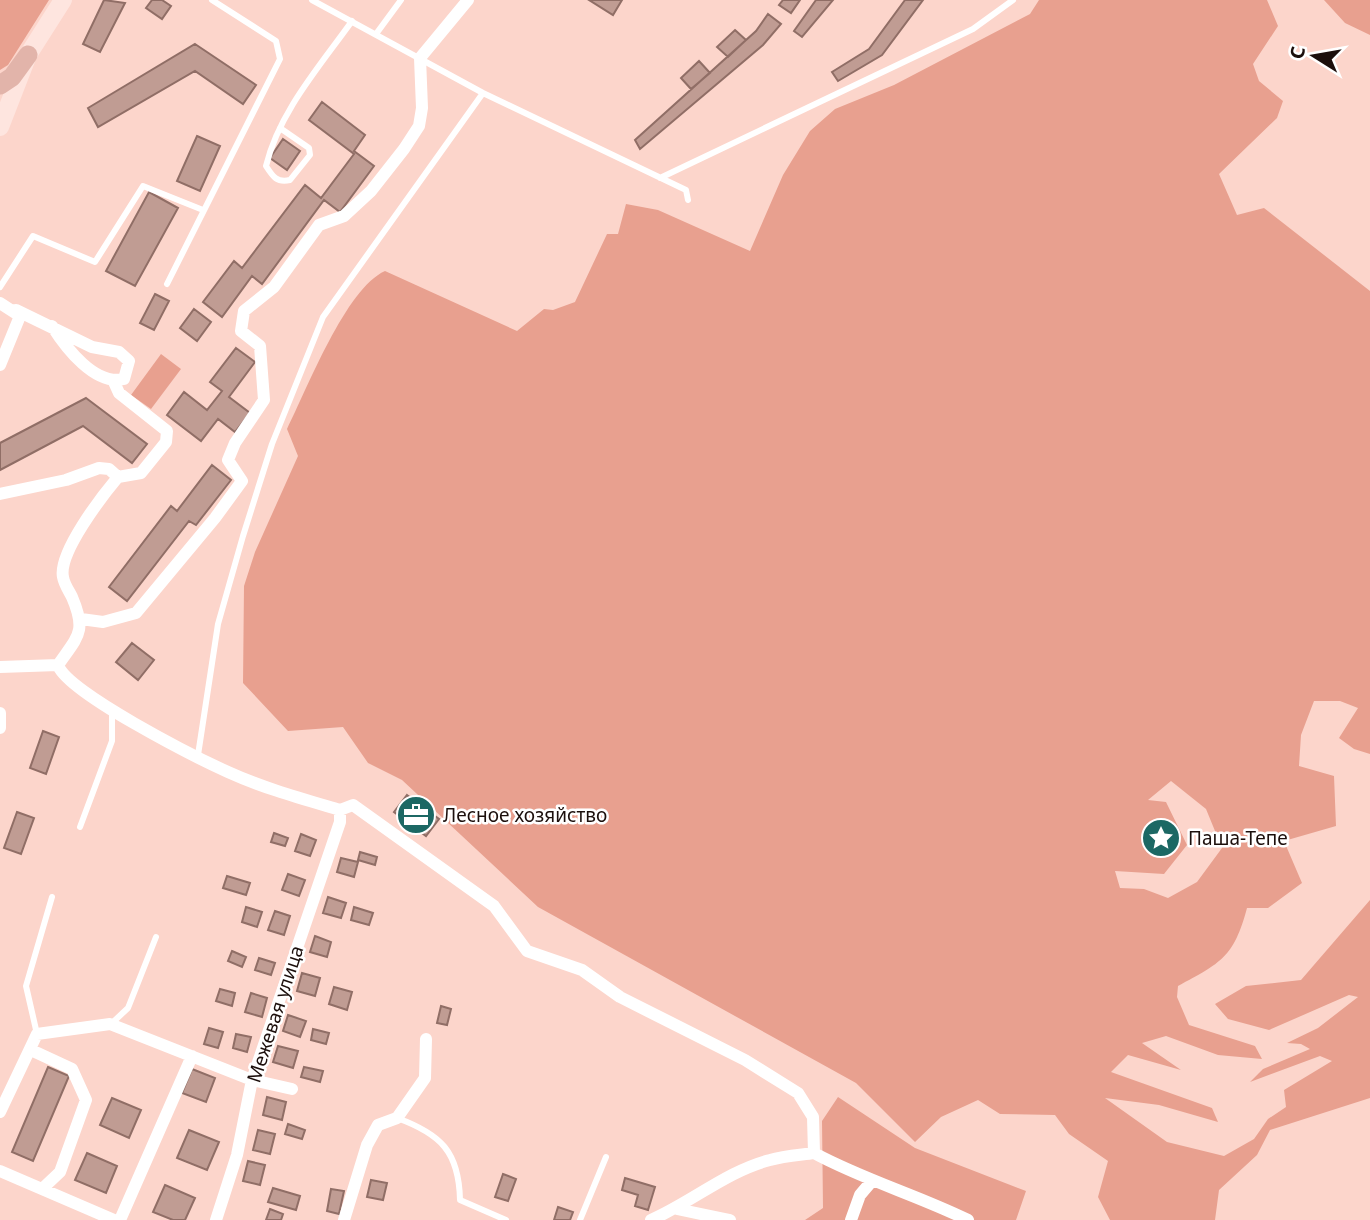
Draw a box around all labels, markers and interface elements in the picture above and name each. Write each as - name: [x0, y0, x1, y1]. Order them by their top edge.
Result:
- north arrow: [1279, 21, 1349, 91]
- text: С: [1283, 44, 1311, 61]
- office icon: Лесное хозяйство: [395, 794, 437, 836]
- place label: Лесное хозяйство: [443, 802, 607, 828]
- place icon: Паша-Тепе: [1140, 817, 1182, 859]
- place label: Паша-Тепе: [1188, 825, 1288, 851]
- street label: Межевая улица: [241, 942, 309, 1086]

